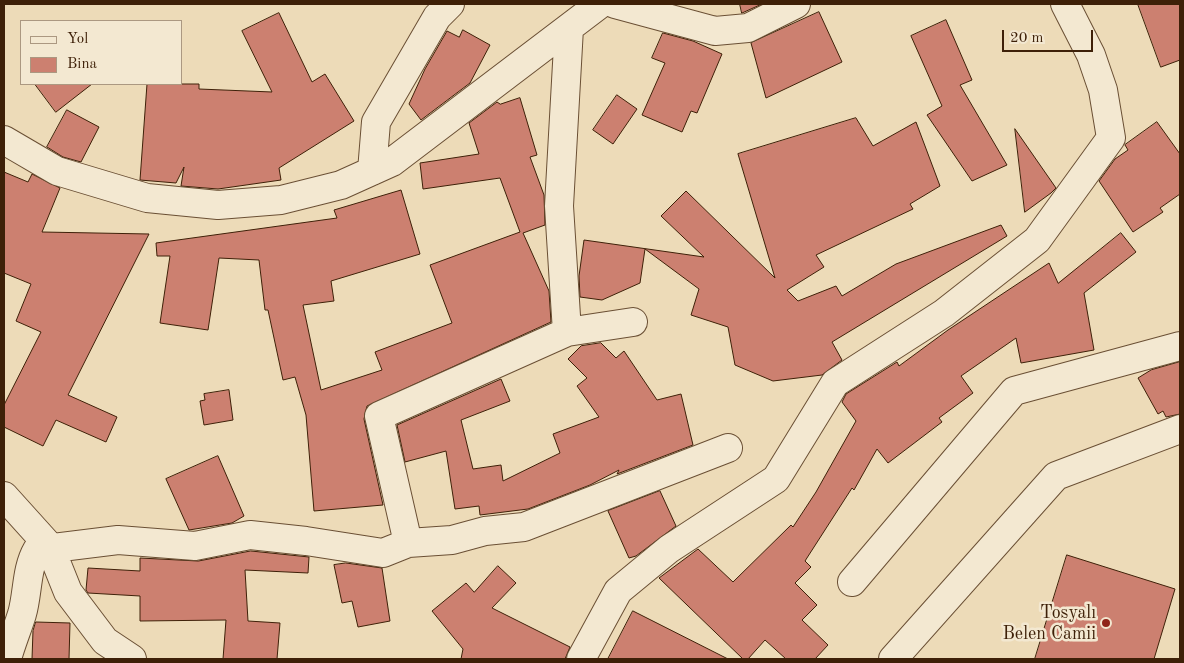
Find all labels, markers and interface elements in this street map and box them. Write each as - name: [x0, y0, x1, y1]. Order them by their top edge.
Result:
- legend: [20, 20, 182, 85]
- scale bar: [1004, 20, 1095, 52]
- text: 20 m: [1010, 31, 1044, 46]
- text: Yol: [67, 32, 88, 47]
- text: Bina: [67, 57, 97, 72]
- place label: Tosyalı Belen Camii: [1002, 602, 1096, 644]
- marker: Tosyalı Belen Camii: [1100, 617, 1112, 629]

